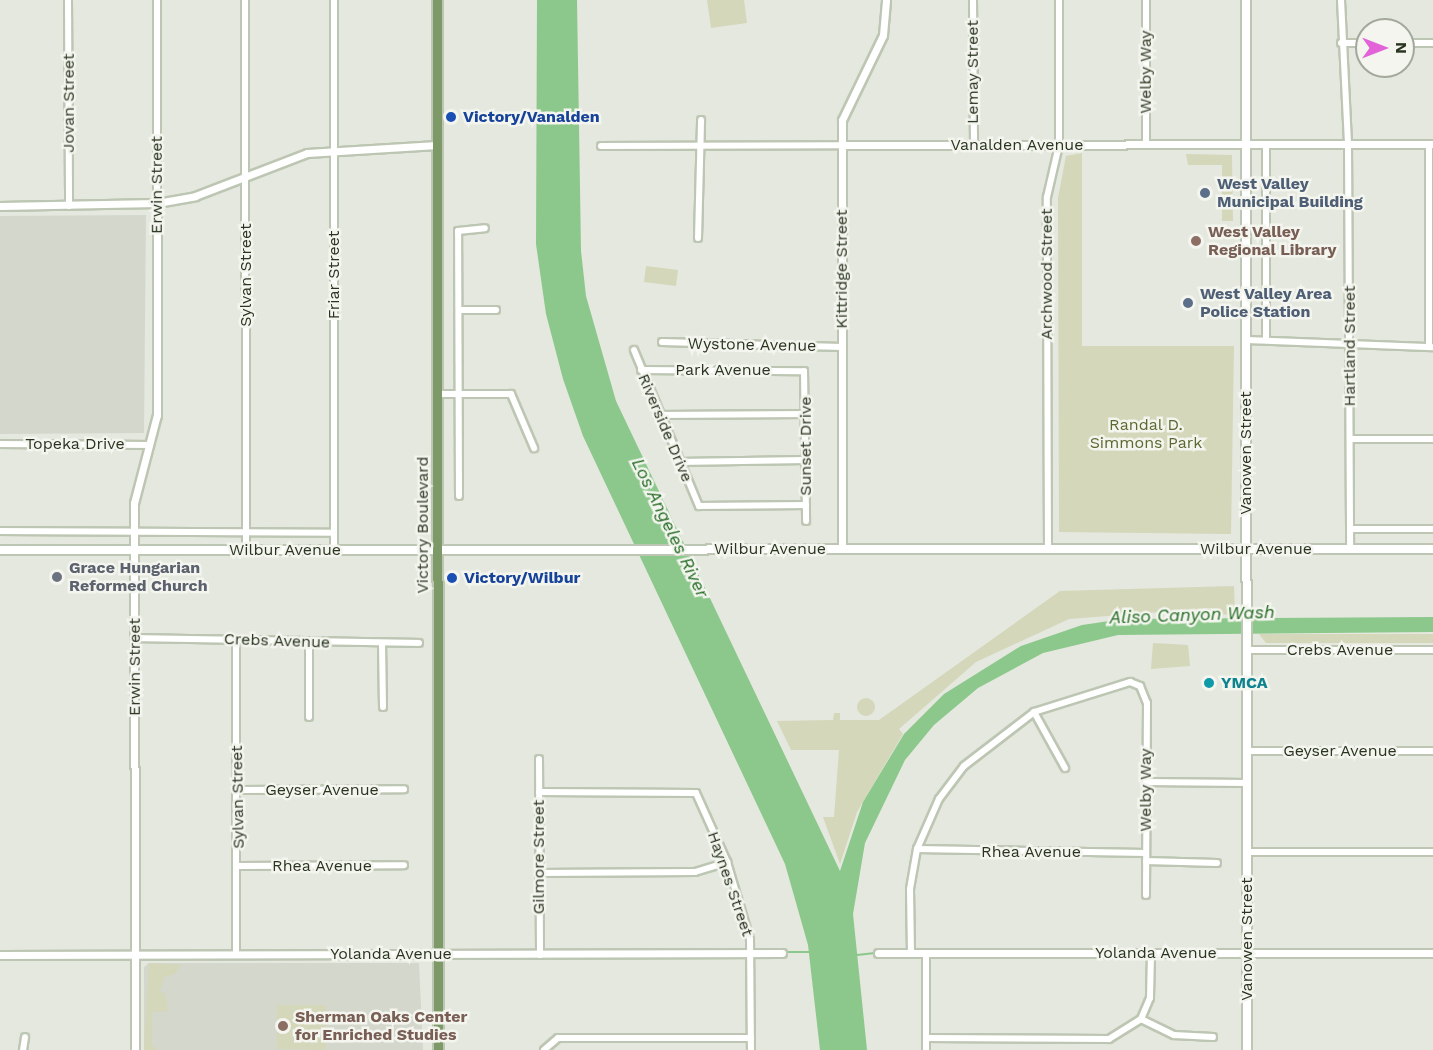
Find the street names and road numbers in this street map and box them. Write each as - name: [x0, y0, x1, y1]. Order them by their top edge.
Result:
- street label: Lemay Street: [963, 20, 983, 124]
- street label: Welby Way: [1136, 30, 1156, 114]
- street label: Jovan Street: [59, 53, 79, 153]
- street label: Vanalden Avenue: [950, 135, 1084, 155]
- street label: Erwin Street: [147, 136, 167, 234]
- street label: Archwood Street: [1037, 208, 1057, 340]
- street label: Kittridge Street: [832, 209, 852, 329]
- street label: Sylvan Street: [236, 223, 256, 327]
- street label: Friar Street: [324, 230, 344, 320]
- street label: Hartland Street: [1340, 286, 1360, 406]
- street label: Wystone Avenue: [687, 334, 817, 356]
- street label: Park Avenue: [675, 360, 771, 380]
- street label: Riverside Drive: [634, 371, 696, 485]
- street label: Vanowen Street: [1236, 391, 1256, 515]
- street label: Sunset Drive: [796, 396, 816, 496]
- street label: Topeka Drive: [25, 434, 125, 454]
- street label: Victory Boulevard: [413, 456, 433, 594]
- street label: Wilbur Avenue: [713, 539, 827, 559]
- street label: Wilbur Avenue: [1199, 539, 1313, 559]
- street label: Wilbur Avenue: [228, 540, 342, 560]
- street label: Erwin Street: [125, 618, 145, 716]
- street label: Crebs Avenue: [223, 630, 331, 652]
- street label: Crebs Avenue: [1287, 640, 1393, 660]
- street label: Geyser Avenue: [1283, 741, 1397, 761]
- street label: Sylvan Street: [227, 745, 249, 849]
- street label: Welby Way: [1136, 748, 1156, 832]
- street label: Geyser Avenue: [265, 780, 379, 800]
- street label: Gilmore Street: [529, 800, 549, 914]
- street label: Haynes Street: [703, 829, 757, 939]
- street label: Rhea Avenue: [981, 842, 1081, 862]
- street label: Rhea Avenue: [272, 856, 372, 876]
- street label: Vanowen Street: [1237, 877, 1257, 1001]
- street label: Yolanda Avenue: [1095, 943, 1217, 963]
- street label: Yolanda Avenue: [330, 944, 452, 964]

